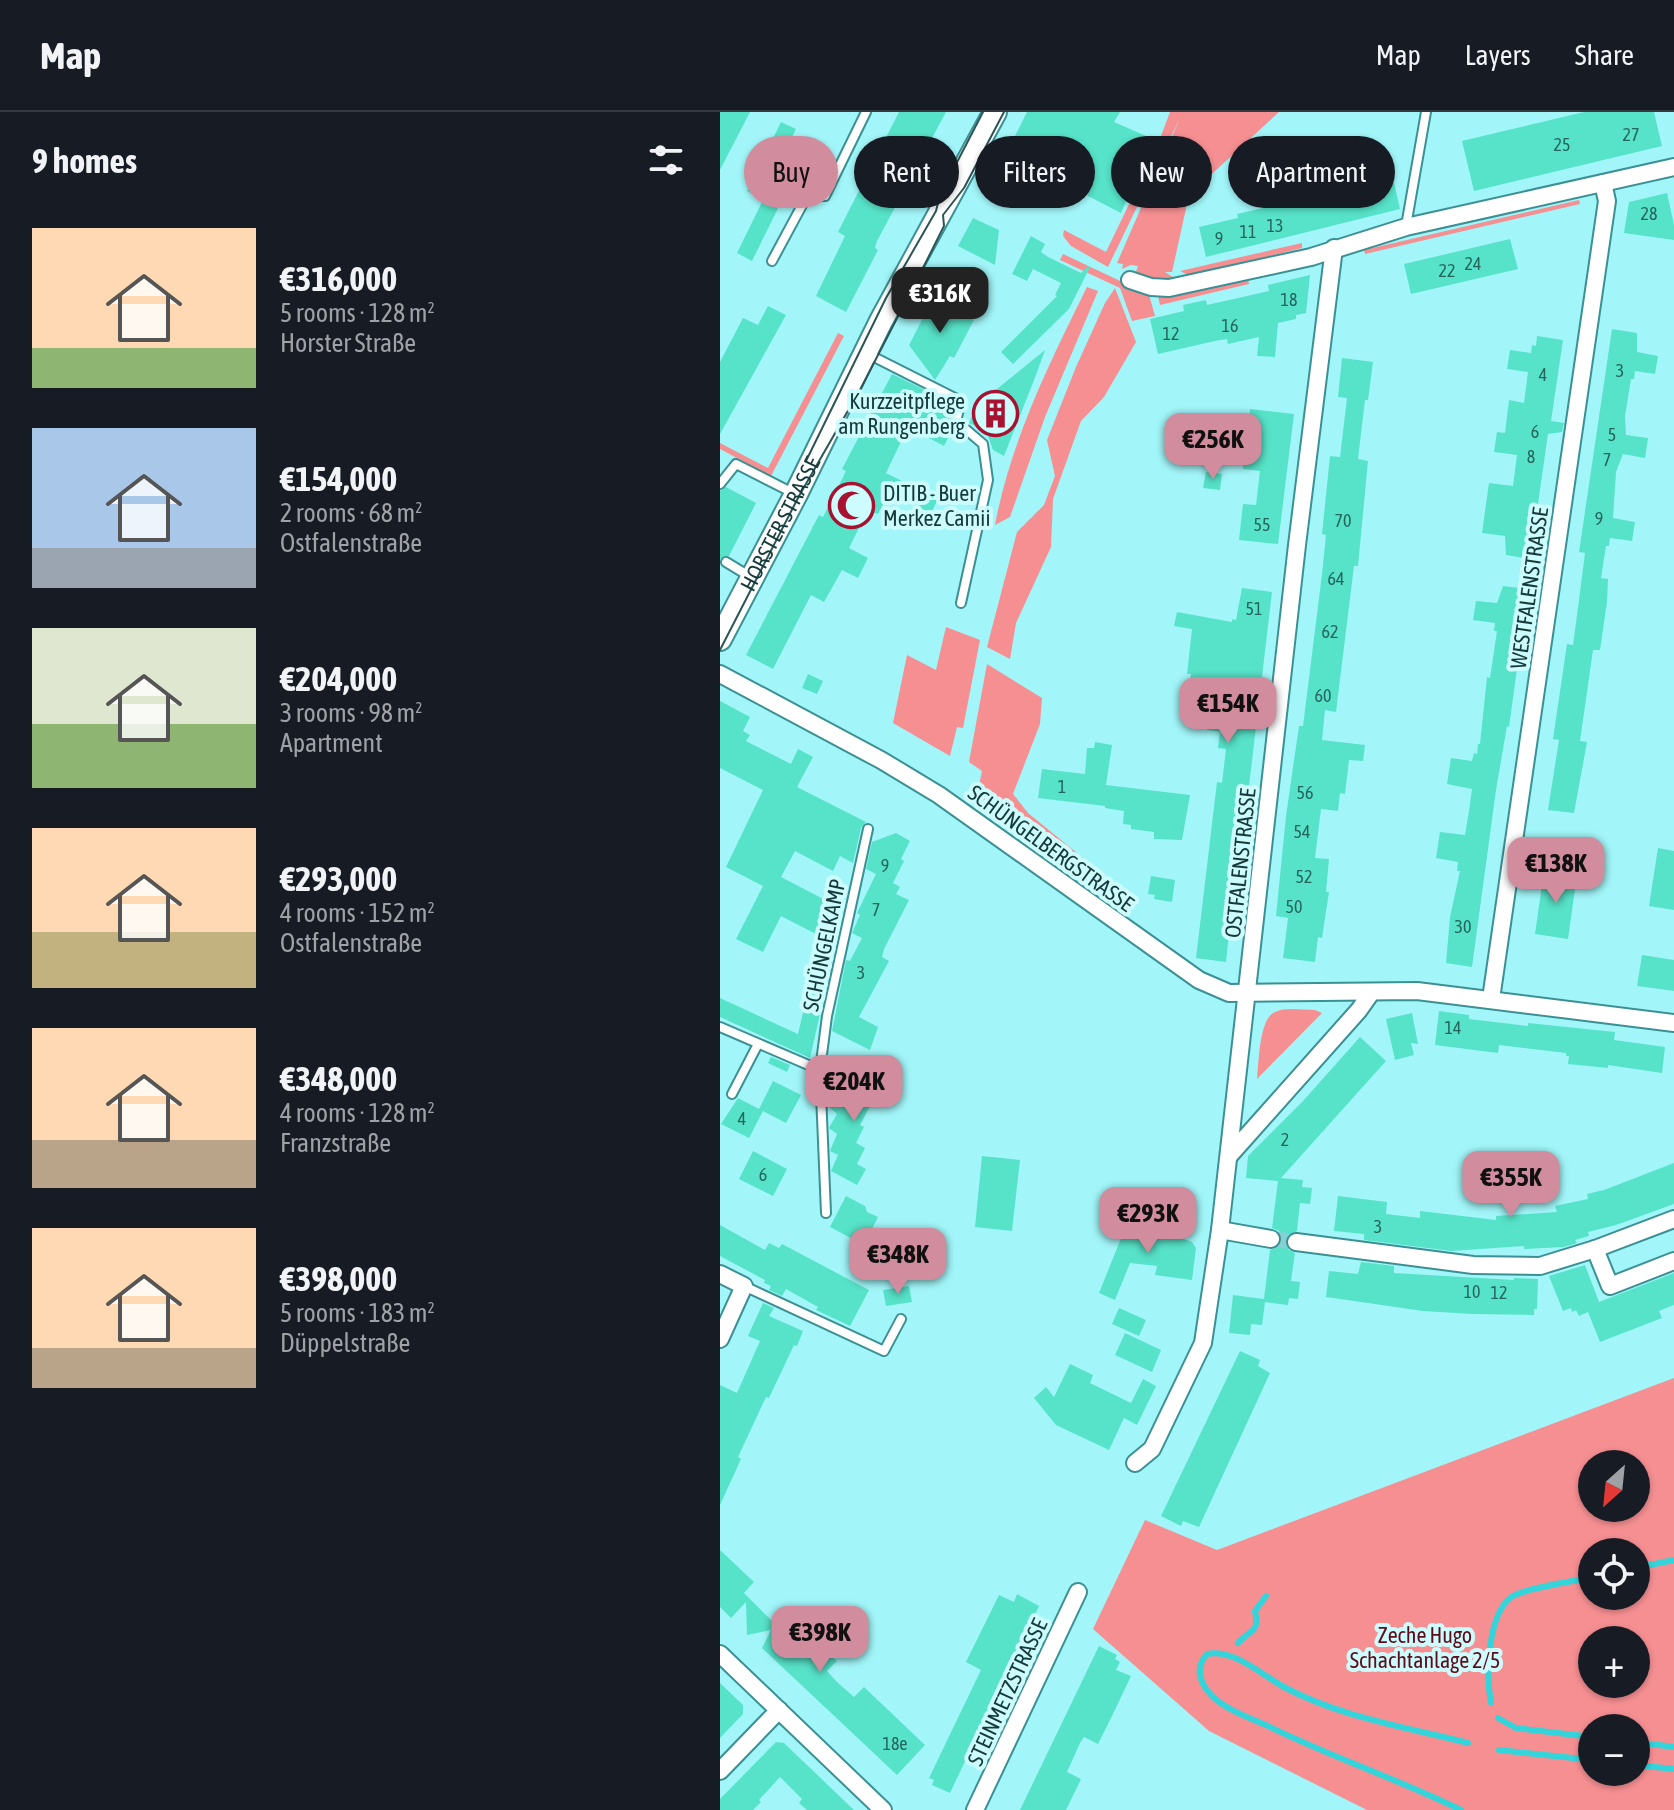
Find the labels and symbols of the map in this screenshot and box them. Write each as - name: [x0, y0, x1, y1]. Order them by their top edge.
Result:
- house number: 27: [1623, 124, 1639, 145]
- house number: 25: [1554, 134, 1570, 155]
- house number: 28: [1641, 203, 1657, 224]
- house number: 13: [1267, 215, 1283, 236]
- house number: 11: [1240, 221, 1256, 242]
- house number: 9: [1215, 228, 1223, 249]
- house number: 24: [1465, 253, 1481, 274]
- house number: 22: [1439, 260, 1455, 281]
- pin: €316K: [884, 267, 996, 335]
- house number: 18: [1281, 289, 1297, 310]
- house number: 16: [1222, 315, 1238, 336]
- house number: 12: [1163, 323, 1179, 344]
- house number: 3: [1616, 360, 1624, 381]
- house number: 4: [1539, 364, 1547, 385]
- place label: Kurzzeitpflege am Rungenberg: [838, 388, 966, 439]
- building icon: Kurzzeitpflege am Rungenberg: [972, 390, 1020, 438]
- pin: €256K: [1157, 413, 1269, 481]
- house number: 6: [1531, 421, 1539, 442]
- house number: 5: [1608, 424, 1616, 445]
- house number: 8: [1527, 446, 1535, 467]
- house number: 7: [1603, 449, 1611, 470]
- street label: HORSTER STRASSE: [735, 452, 826, 595]
- place label: DITIB - Buer Merkez Camii: [883, 480, 990, 531]
- mosque icon: DITIB - Buer Merkez Camii: [828, 482, 876, 530]
- street label: WESTFALENSTRASSE: [1505, 505, 1553, 670]
- house number: 9: [1595, 508, 1603, 529]
- house number: 70: [1335, 510, 1351, 531]
- house number: 55: [1254, 514, 1270, 535]
- house number: 64: [1328, 568, 1344, 589]
- house number: 51: [1246, 598, 1262, 619]
- house number: 62: [1322, 621, 1338, 642]
- pin: €154K: [1172, 677, 1284, 745]
- house number: 60: [1315, 685, 1331, 706]
- house number: 1: [1058, 776, 1066, 797]
- street label: SCHÜNGELBERGSTRASSE: [963, 779, 1139, 917]
- house number: 56: [1297, 782, 1313, 803]
- street label: OSTFALENSTRASSE: [1219, 786, 1261, 939]
- house number: 54: [1294, 821, 1310, 842]
- pin: €138K: [1500, 837, 1612, 905]
- house number: 9: [881, 855, 889, 876]
- house number: 52: [1296, 866, 1312, 887]
- street label: SCHÜNGELKAMP: [797, 877, 851, 1013]
- house number: 50: [1286, 896, 1302, 917]
- house number: 7: [872, 899, 880, 920]
- house number: 30: [1455, 916, 1471, 937]
- house number: 3: [857, 962, 865, 983]
- house number: 14: [1445, 1017, 1461, 1038]
- pin: €204K: [798, 1055, 910, 1123]
- house number: 4: [738, 1108, 746, 1129]
- house number: 2: [1281, 1129, 1289, 1150]
- pin: €355K: [1455, 1151, 1567, 1219]
- house number: 6: [759, 1164, 767, 1185]
- pin: €293K: [1092, 1187, 1204, 1255]
- house number: 3: [1374, 1216, 1382, 1237]
- pin: €348K: [842, 1228, 954, 1296]
- house number: 10: [1464, 1281, 1480, 1302]
- house number: 12: [1491, 1282, 1507, 1303]
- north arrow: [1578, 1450, 1650, 1522]
- pin: €398K: [764, 1606, 876, 1674]
- street label: STEINMETZSTRASSE: [962, 1614, 1053, 1770]
- park label: Zeche Hugo Schachtanlage 2/5: [1350, 1622, 1500, 1673]
- house number: 18e: [882, 1733, 908, 1754]

